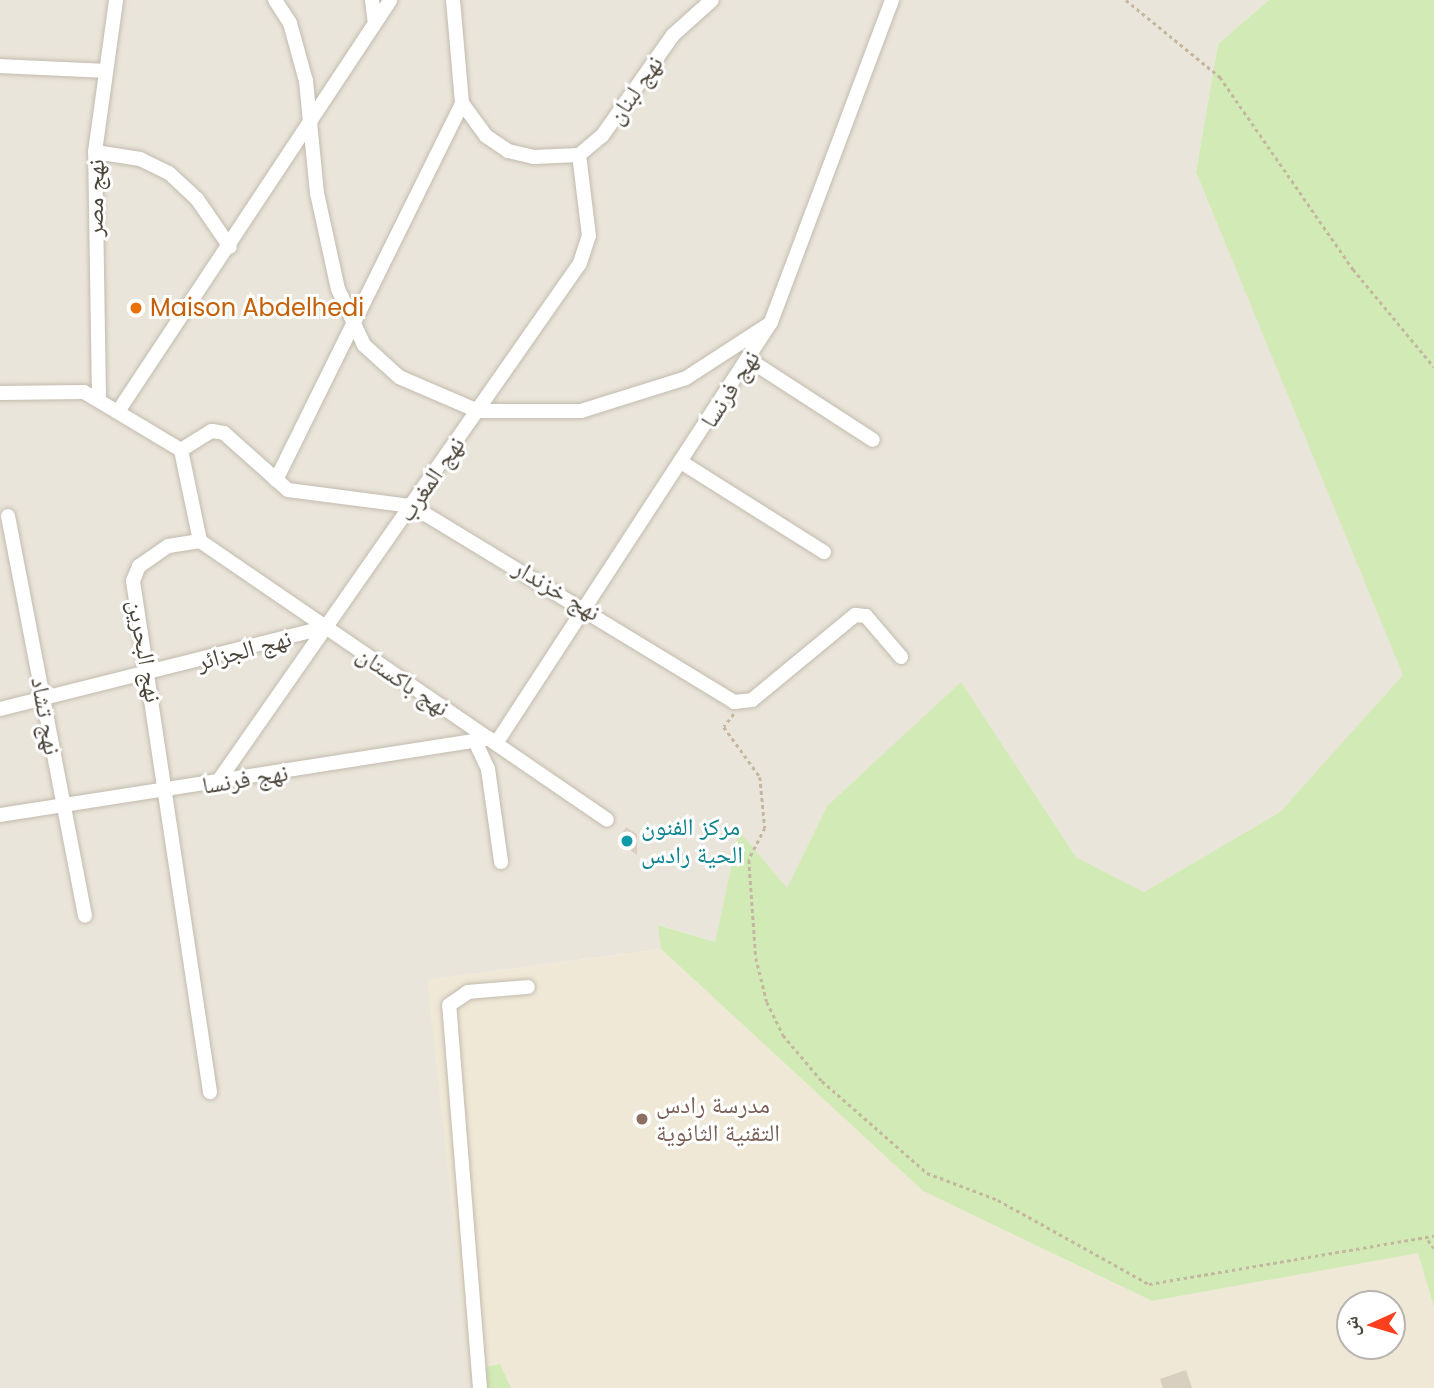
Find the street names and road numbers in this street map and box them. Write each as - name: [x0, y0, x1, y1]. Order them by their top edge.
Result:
- street label: نهج لبنان: [601, 50, 669, 130]
- street label: نهج مصر: [80, 159, 110, 237]
- street label: نهج فرنسا: [694, 345, 766, 433]
- street label: نهج المغرب: [391, 431, 471, 527]
- street label: نهج خزندار: [508, 553, 606, 627]
- street label: نهج البحرين: [122, 597, 168, 705]
- street label: نهج الجزائر: [194, 624, 294, 676]
- street label: نهج باكستان: [351, 640, 455, 722]
- street label: نهج تشاد: [25, 675, 67, 757]
- street label: نهج فرنسا: [200, 758, 290, 800]

